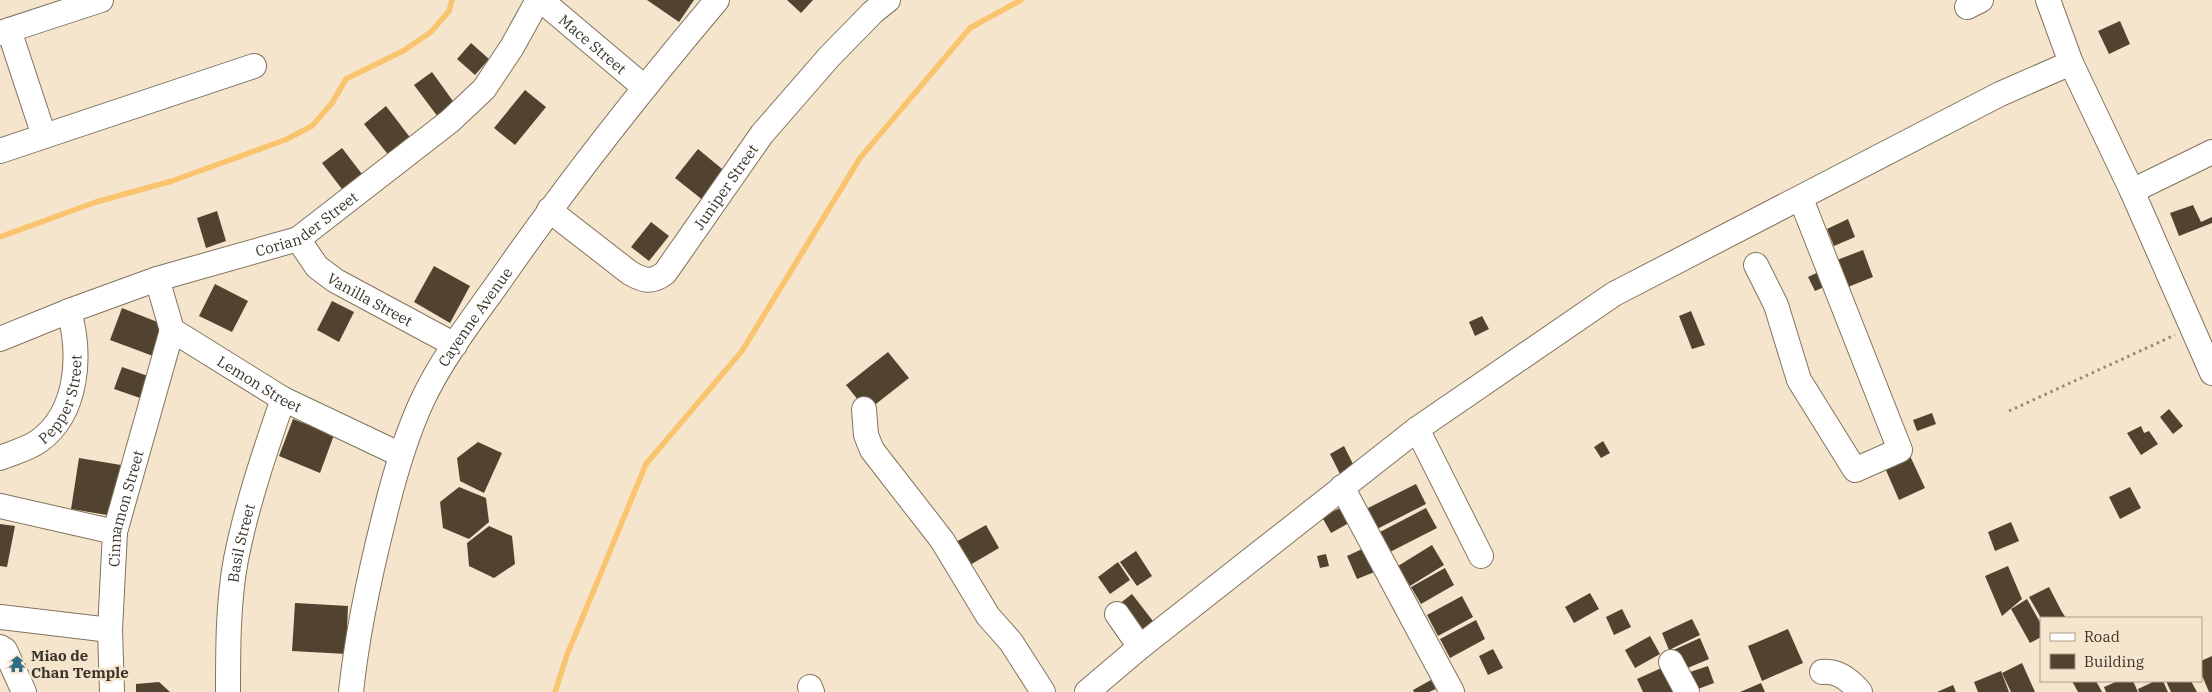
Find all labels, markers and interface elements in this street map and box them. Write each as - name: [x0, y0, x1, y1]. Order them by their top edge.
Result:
- street label: Mace Street: [555, 10, 631, 78]
- street label: Juniper Street: [689, 140, 762, 233]
- street label: Coriander Street: [253, 187, 361, 260]
- street label: Cayenne Avenue: [433, 263, 516, 370]
- street label: Vanilla Street: [323, 268, 416, 330]
- street label: Lemon Street: [214, 351, 305, 416]
- street label: Pepper Street: [34, 355, 85, 448]
- street label: Cinnamon Street: [104, 448, 147, 568]
- street label: Basil Street: [223, 501, 258, 584]
- legend: [2040, 617, 2202, 682]
- text: Road: [2084, 627, 2120, 646]
- place label: Miao de Chan Temple: [31, 646, 129, 682]
- text: Building: [2084, 652, 2144, 671]
- temple icon: Miao de Chan Temple: [7, 654, 27, 674]

